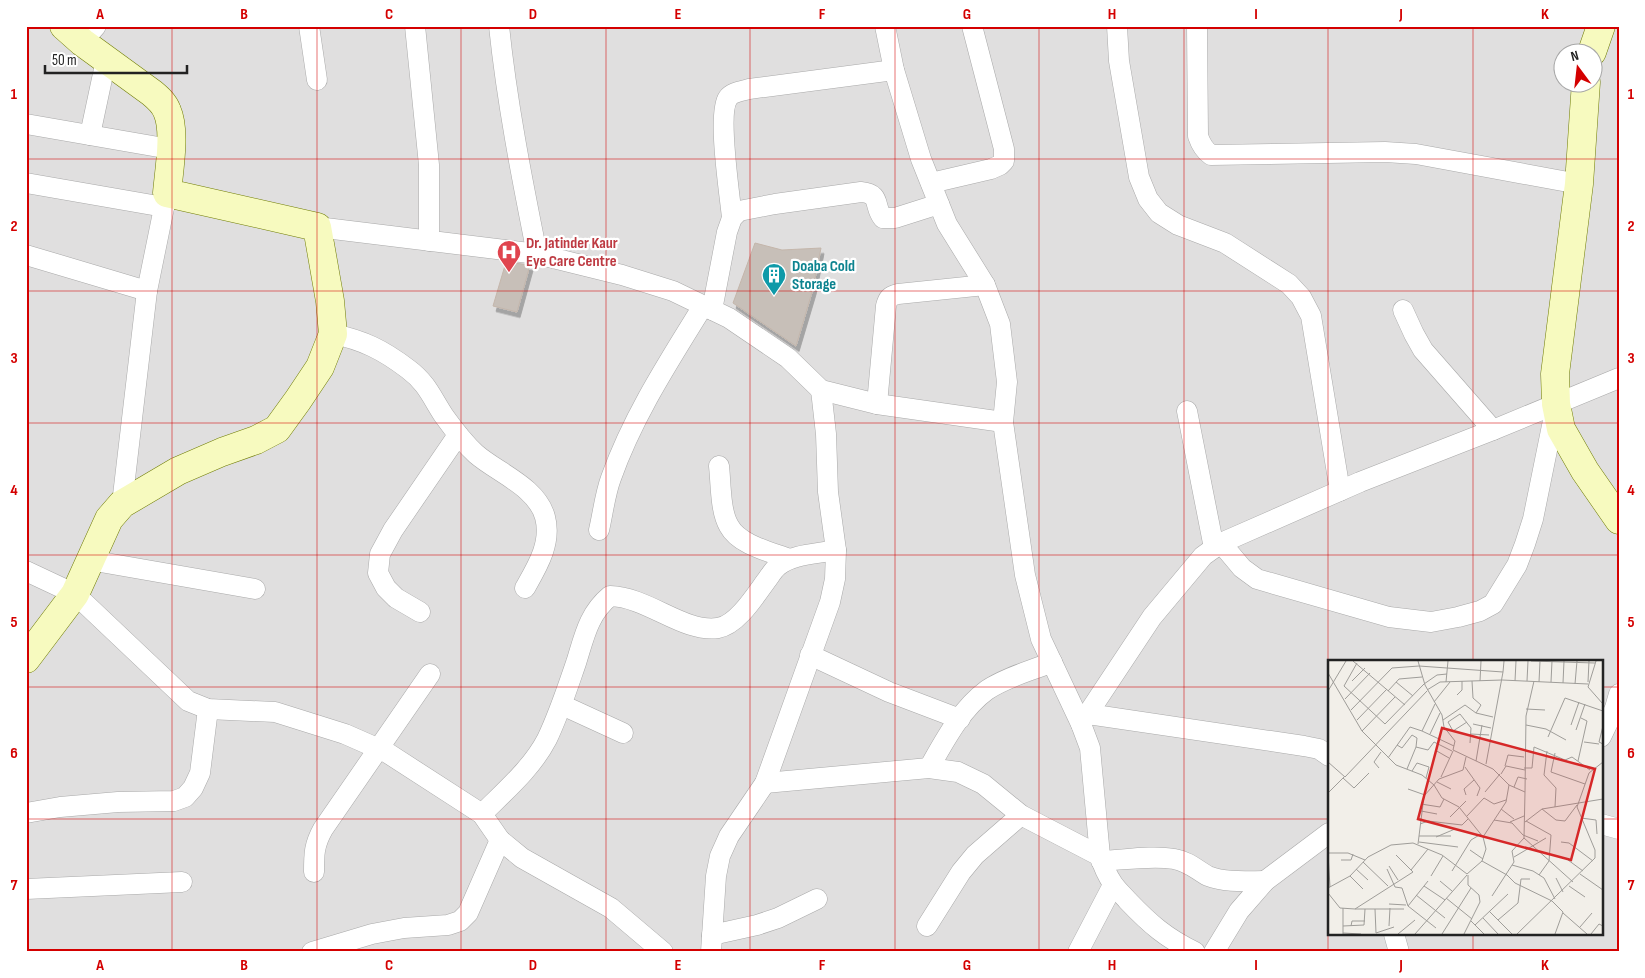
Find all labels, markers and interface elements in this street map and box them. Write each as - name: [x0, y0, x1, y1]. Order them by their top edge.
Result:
- text: A: [95, 5, 104, 24]
- text: B: [240, 5, 248, 24]
- text: C: [385, 5, 393, 24]
- text: D: [529, 5, 537, 24]
- text: E: [675, 5, 682, 24]
- text: F: [819, 5, 826, 24]
- text: G: [963, 5, 971, 24]
- text: H: [1108, 5, 1116, 24]
- text: I: [1254, 5, 1258, 24]
- text: J: [1398, 5, 1403, 24]
- text: K: [1541, 5, 1549, 24]
- scale bar: [45, 42, 188, 74]
- north arrow: [1552, 42, 1602, 92]
- text: N: [1569, 47, 1581, 65]
- text: 50 m: [52, 51, 77, 70]
- text: 1: [11, 85, 18, 104]
- text: 1: [1628, 85, 1635, 104]
- text: 2: [10, 217, 18, 236]
- text: 2: [1627, 217, 1635, 236]
- place label: Dr. Jatinder Kaur Eye Care Centre: [526, 234, 618, 271]
- hospital icon: Dr. Jatinder Kaur Eye Care Centre: [496, 239, 522, 273]
- place label: Doaba Cold Storage: [792, 257, 855, 294]
- building icon: Doaba Cold Storage: [761, 262, 787, 296]
- text: 3: [10, 349, 18, 368]
- text: 3: [1627, 349, 1635, 368]
- text: 4: [10, 481, 18, 500]
- text: 4: [1627, 481, 1635, 500]
- text: 5: [10, 613, 18, 632]
- text: 5: [1627, 613, 1635, 632]
- inset map: [1328, 660, 1602, 936]
- text: 6: [10, 744, 18, 763]
- text: 6: [1627, 744, 1635, 763]
- text: 7: [11, 876, 18, 895]
- text: 7: [1628, 876, 1635, 895]
- text: A: [95, 956, 104, 975]
- text: B: [240, 956, 248, 975]
- text: C: [385, 956, 393, 975]
- text: D: [529, 956, 537, 975]
- text: E: [675, 956, 682, 975]
- text: F: [819, 956, 826, 975]
- text: G: [963, 956, 971, 975]
- text: H: [1108, 956, 1116, 975]
- text: I: [1254, 956, 1258, 975]
- text: J: [1398, 956, 1403, 975]
- text: K: [1541, 956, 1549, 975]

